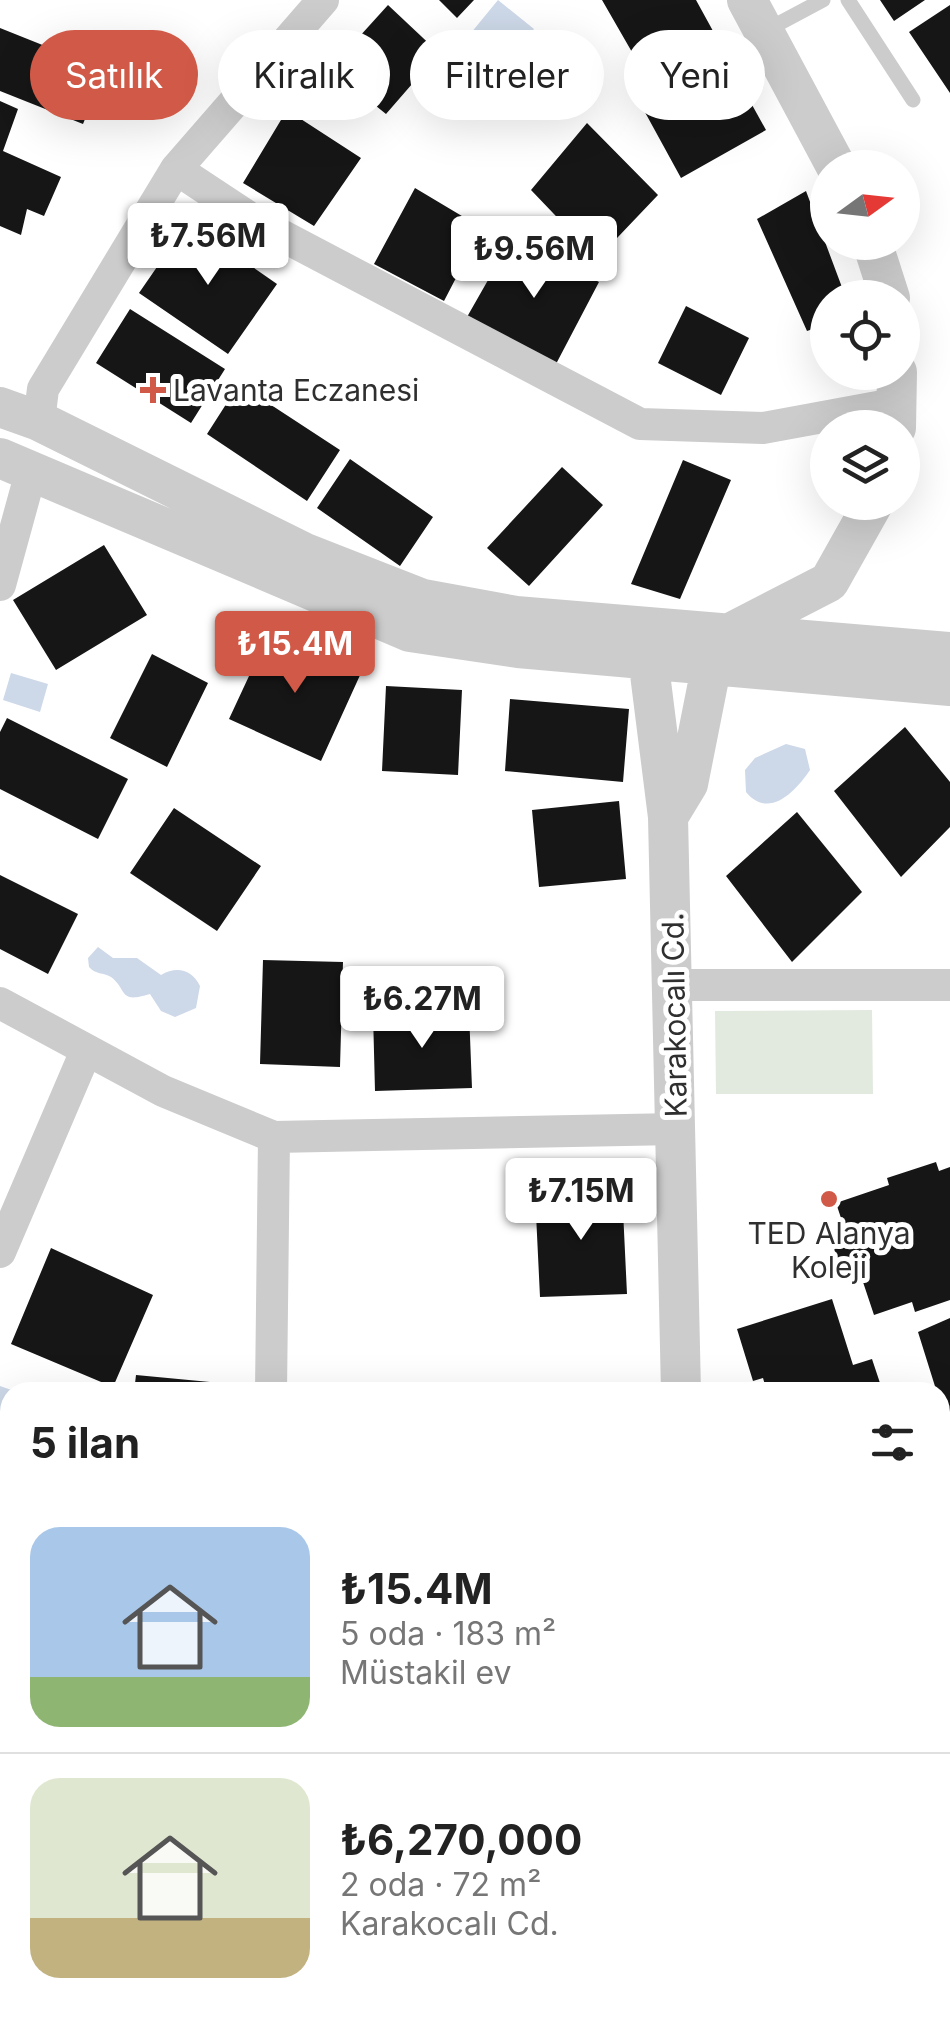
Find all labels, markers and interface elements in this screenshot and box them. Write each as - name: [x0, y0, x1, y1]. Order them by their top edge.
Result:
- chip: Satılık: [30, 30, 198, 120]
- chip: Kiralık: [218, 30, 390, 120]
- chip: Filtreler: [410, 30, 604, 120]
- chip: Yeni: [624, 30, 765, 120]
- north arrow: [810, 150, 920, 260]
- map controls: [810, 150, 920, 520]
- pin: ₺7.56M: [127, 203, 289, 288]
- text: ₺7.56M: [150, 216, 266, 255]
- pin: ₺9.56M: [453, 216, 615, 301]
- text: ₺9.56M: [473, 229, 595, 268]
- button: locate: [810, 280, 920, 390]
- place label: Lavanta Eczanesi: [173, 372, 419, 408]
- marker: Lavanta Eczanesi: [142, 379, 164, 401]
- button: layers: [810, 410, 920, 520]
- pin: ₺15.4M: [214, 611, 376, 696]
- text: ₺15.4M: [237, 624, 353, 663]
- street label: Karakocalı Cd.: [654, 912, 694, 1118]
- pin: ₺6.27M: [341, 966, 503, 1051]
- text: ₺6.27M: [362, 979, 482, 1018]
- pin: ₺7.15M: [500, 1158, 662, 1243]
- text: ₺7.15M: [527, 1171, 635, 1210]
- marker: TED Alanya Koleji: [818, 1188, 840, 1210]
- place label: TED Alanya Koleji: [747, 1215, 911, 1285]
- icon: filters: [865, 1415, 920, 1470]
- text: 5 ilan: [30, 1417, 140, 1468]
- text: ₺15.4M: [340, 1563, 493, 1614]
- icon: home: [110, 1567, 230, 1687]
- text: 5 oda · 183 m²: [340, 1614, 556, 1653]
- text: Müstakil ev: [340, 1653, 511, 1692]
- text: ₺6,270,000: [340, 1814, 582, 1865]
- icon: home: [110, 1818, 230, 1938]
- text: 2 oda · 72 m²: [340, 1865, 541, 1904]
- text: Karakocalı Cd.: [340, 1904, 559, 1943]

